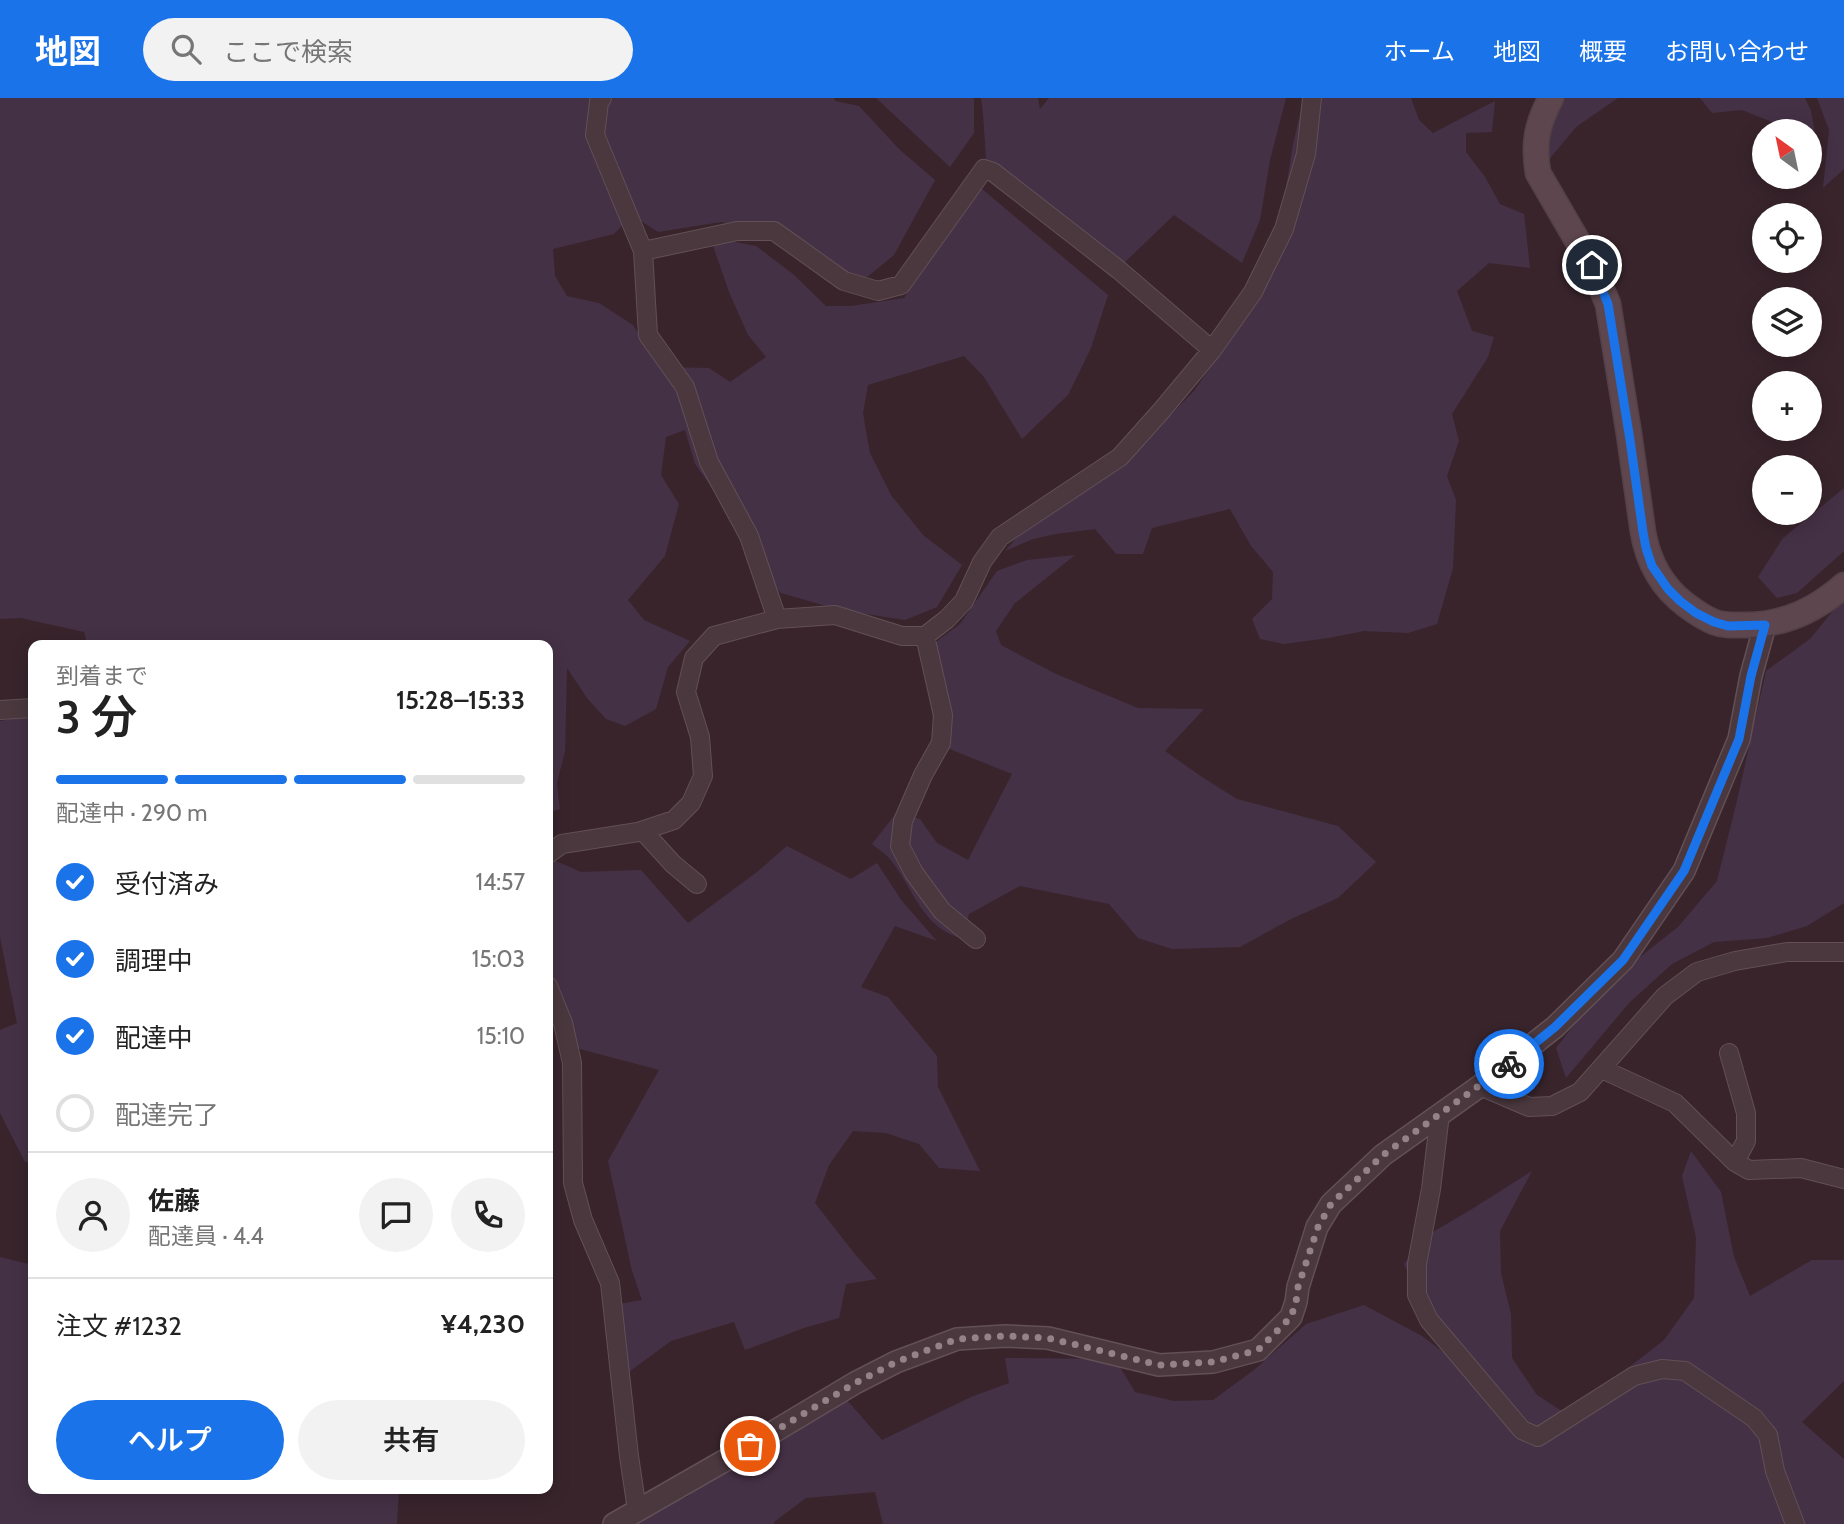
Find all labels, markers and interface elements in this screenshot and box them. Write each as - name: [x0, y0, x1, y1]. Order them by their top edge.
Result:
- search box: [143, 18, 633, 81]
- icon: search: [167, 30, 205, 68]
- text: 地図: [35, 31, 101, 71]
- text: ここで検索: [223, 36, 353, 68]
- text: ホーム: [1384, 37, 1455, 66]
- text: 地図: [1493, 37, 1541, 66]
- text: 概要: [1579, 37, 1627, 66]
- text: お問い合わせ: [1665, 37, 1809, 66]
- north arrow: [1752, 119, 1822, 189]
- map controls: [1752, 119, 1822, 525]
- button: locate: [1752, 203, 1822, 273]
- pin: [1562, 235, 1622, 295]
- icon: home: [1573, 246, 1611, 284]
- button: layers: [1752, 287, 1822, 357]
- button: +: [1752, 371, 1822, 441]
- button: −: [1752, 455, 1822, 525]
- text: 到着まで: [56, 662, 148, 690]
- text: 15:28–15:33: [396, 684, 525, 716]
- text: 3 分: [56, 689, 137, 745]
- text: 配達中 · 290 m: [56, 799, 207, 827]
- icon: check: [56, 863, 94, 901]
- text: 受付済み: [115, 868, 219, 900]
- text: 14:57: [475, 868, 525, 896]
- icon: check: [56, 940, 94, 978]
- text: 調理中: [115, 945, 193, 977]
- text: 15:03: [472, 945, 525, 973]
- icon: check: [56, 1017, 94, 1055]
- text: 配達中: [115, 1022, 193, 1054]
- text: 15:10: [477, 1022, 525, 1050]
- courier: [1474, 1029, 1544, 1099]
- icon: bike: [1490, 1045, 1528, 1083]
- text: 配達完了: [115, 1099, 219, 1131]
- button: person: [56, 1178, 130, 1252]
- button: chat: [359, 1178, 433, 1252]
- button: phone: [451, 1178, 525, 1252]
- text: 佐藤: [148, 1185, 200, 1217]
- text: 配達員 · 4.4: [148, 1222, 264, 1250]
- text: ¥4,230: [441, 1308, 525, 1340]
- text: 注文 #1232: [56, 1310, 182, 1342]
- button: ヘルプ: [56, 1400, 284, 1480]
- button: 共有: [298, 1400, 525, 1480]
- pin: [720, 1416, 780, 1476]
- icon: bag: [731, 1427, 769, 1465]

